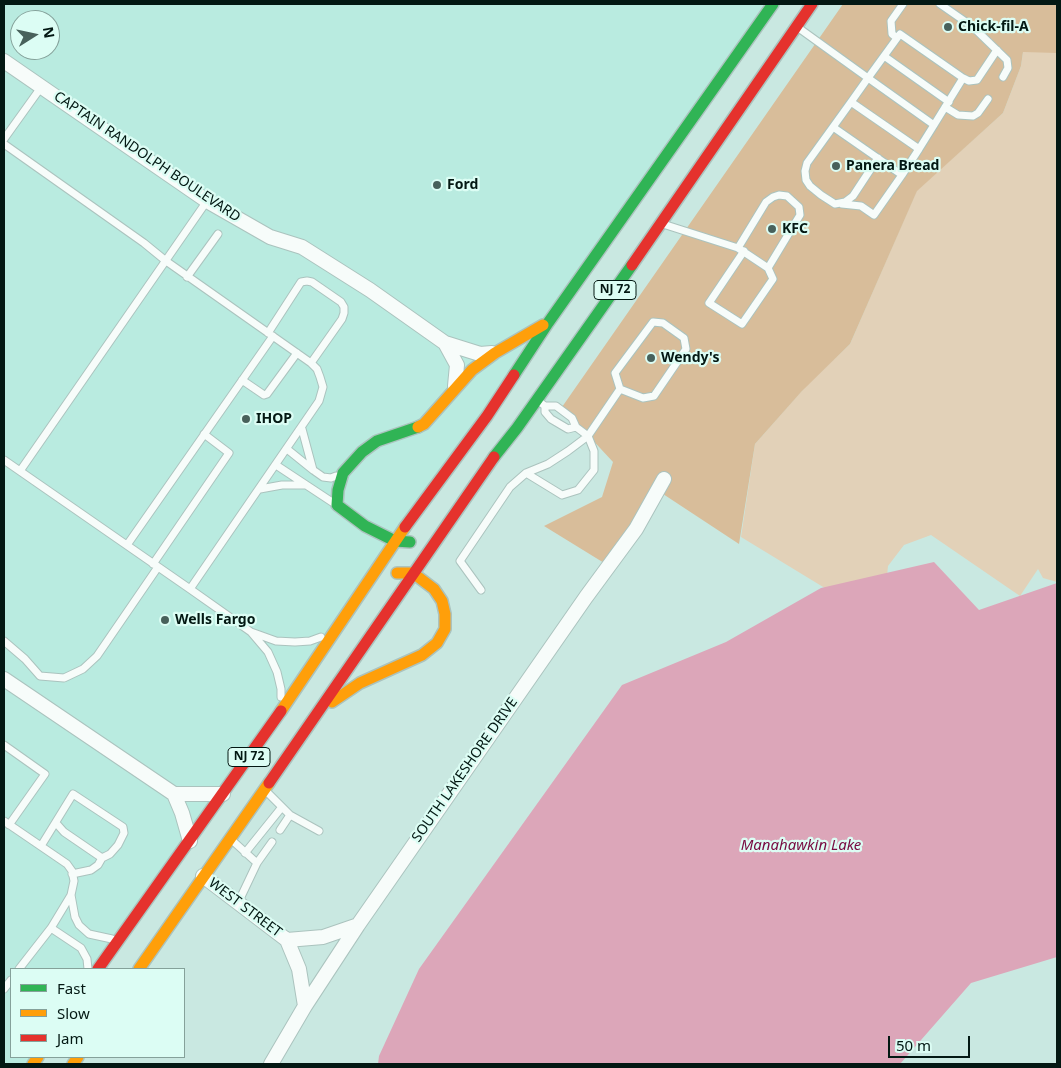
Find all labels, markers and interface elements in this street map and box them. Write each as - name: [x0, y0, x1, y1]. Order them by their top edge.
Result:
- north arrow: [10, 10, 60, 60]
- place label: Chick-fil-A: [958, 19, 1029, 35]
- marker: Chick-fil-A: [942, 21, 954, 33]
- text: N: [39, 25, 60, 40]
- street label: CAPTAIN RANDOLPH BOULEVARD: [51, 88, 243, 226]
- place label: Panera Bread: [846, 158, 939, 174]
- marker: Panera Bread: [830, 160, 842, 172]
- place label: Ford: [447, 177, 478, 193]
- marker: Ford: [431, 179, 443, 191]
- place label: KFC: [782, 221, 808, 237]
- marker: KFC: [766, 223, 778, 235]
- road number: NJ 72: [594, 280, 636, 300]
- place label: Wendy's: [661, 350, 719, 366]
- marker: Wendy's: [645, 352, 657, 364]
- place label: IHOP: [256, 411, 292, 427]
- marker: IHOP: [240, 413, 252, 425]
- place label: Wells Fargo: [175, 612, 255, 628]
- marker: Wells Fargo: [159, 614, 171, 626]
- street label: SOUTH LAKESHORE DRIVE: [409, 695, 521, 845]
- road number: NJ 72: [228, 748, 270, 766]
- water label: Manahawkin Lake: [741, 837, 861, 855]
- street label: WEST STREET: [205, 875, 285, 941]
- legend: [10, 968, 185, 1058]
- text: Fast: [57, 978, 86, 998]
- text: Slow: [57, 1003, 90, 1023]
- scale bar: [891, 1026, 974, 1058]
- text: Jam: [57, 1028, 84, 1048]
- text: 50 m: [896, 1035, 931, 1055]

